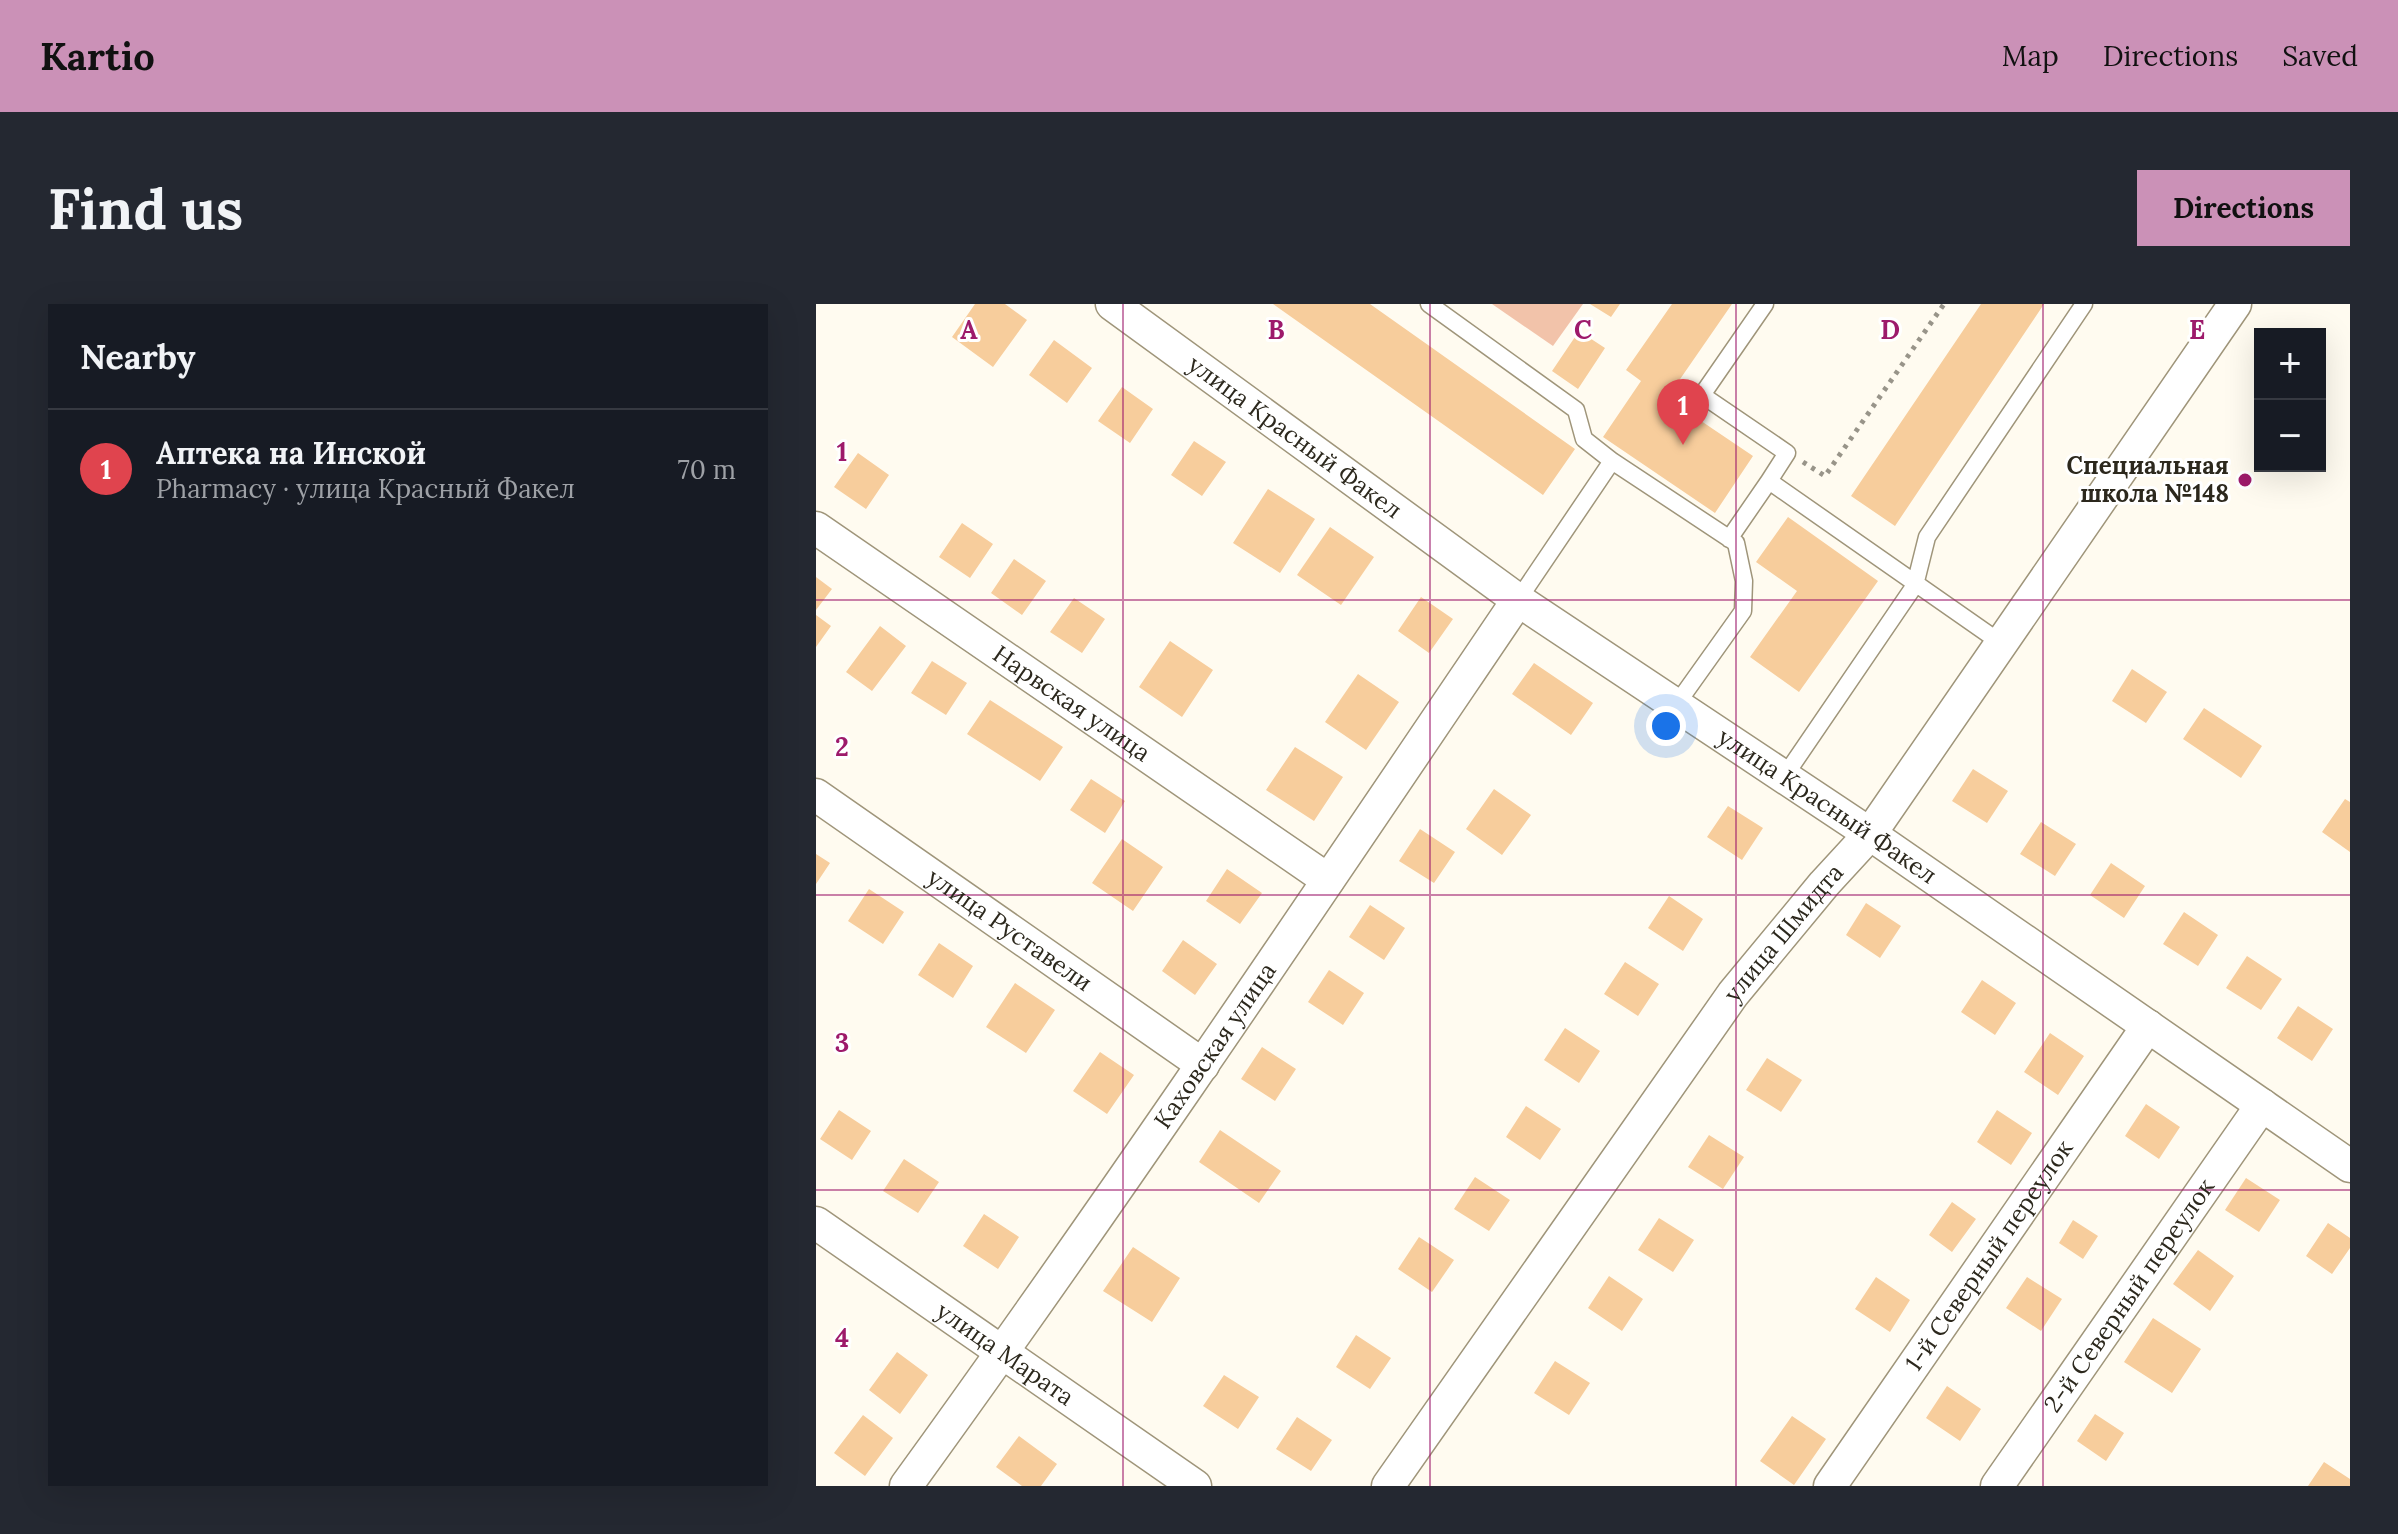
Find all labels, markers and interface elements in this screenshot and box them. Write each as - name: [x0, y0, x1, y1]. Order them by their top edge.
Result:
- text: Kartio: [40, 32, 155, 80]
- text: Map: [2002, 38, 2059, 74]
- text: Directions: [2103, 38, 2238, 74]
- text: Saved: [2282, 38, 2358, 74]
- button: Directions: [2137, 170, 2350, 246]
- text: Find us: [48, 173, 243, 244]
- text: A: [960, 313, 978, 346]
- text: B: [1267, 313, 1285, 346]
- text: C: [1574, 313, 1592, 346]
- text: D: [1880, 313, 1900, 346]
- text: E: [2189, 313, 2205, 346]
- map controls: [2254, 328, 2326, 472]
- button: +: [2254, 328, 2326, 400]
- text: Nearby: [80, 335, 196, 378]
- street label: улица Красный Факел: [1182, 348, 1408, 525]
- pin: 1: [1657, 379, 1709, 445]
- button: −: [2254, 400, 2326, 472]
- text: Аптека на Инской: [156, 434, 426, 472]
- text: 1: [837, 435, 847, 468]
- place label: Специальная школа №148: [2066, 450, 2229, 509]
- text: 1: [101, 453, 111, 486]
- text: 70 m: [678, 453, 736, 486]
- marker: Специальная школа №148: [2236, 471, 2254, 489]
- text: Pharmacy · улица Красный Факел: [156, 472, 575, 505]
- street label: Нарвская улица: [987, 638, 1156, 768]
- your location: [1646, 706, 1686, 746]
- street label: улица Красный Факел: [1712, 721, 1943, 890]
- text: 2: [835, 730, 849, 763]
- street label: улица Шмидта: [1717, 857, 1850, 1008]
- street label: улица Руставели: [921, 861, 1098, 998]
- street label: Каховская улица: [1147, 956, 1283, 1135]
- text: 3: [835, 1026, 849, 1059]
- street label: 1-й Северный переулок: [1898, 1134, 2080, 1377]
- street label: 2-й Северный переулок: [2037, 1172, 2221, 1418]
- street label: улица Марата: [930, 1295, 1080, 1412]
- text: 4: [835, 1321, 849, 1354]

